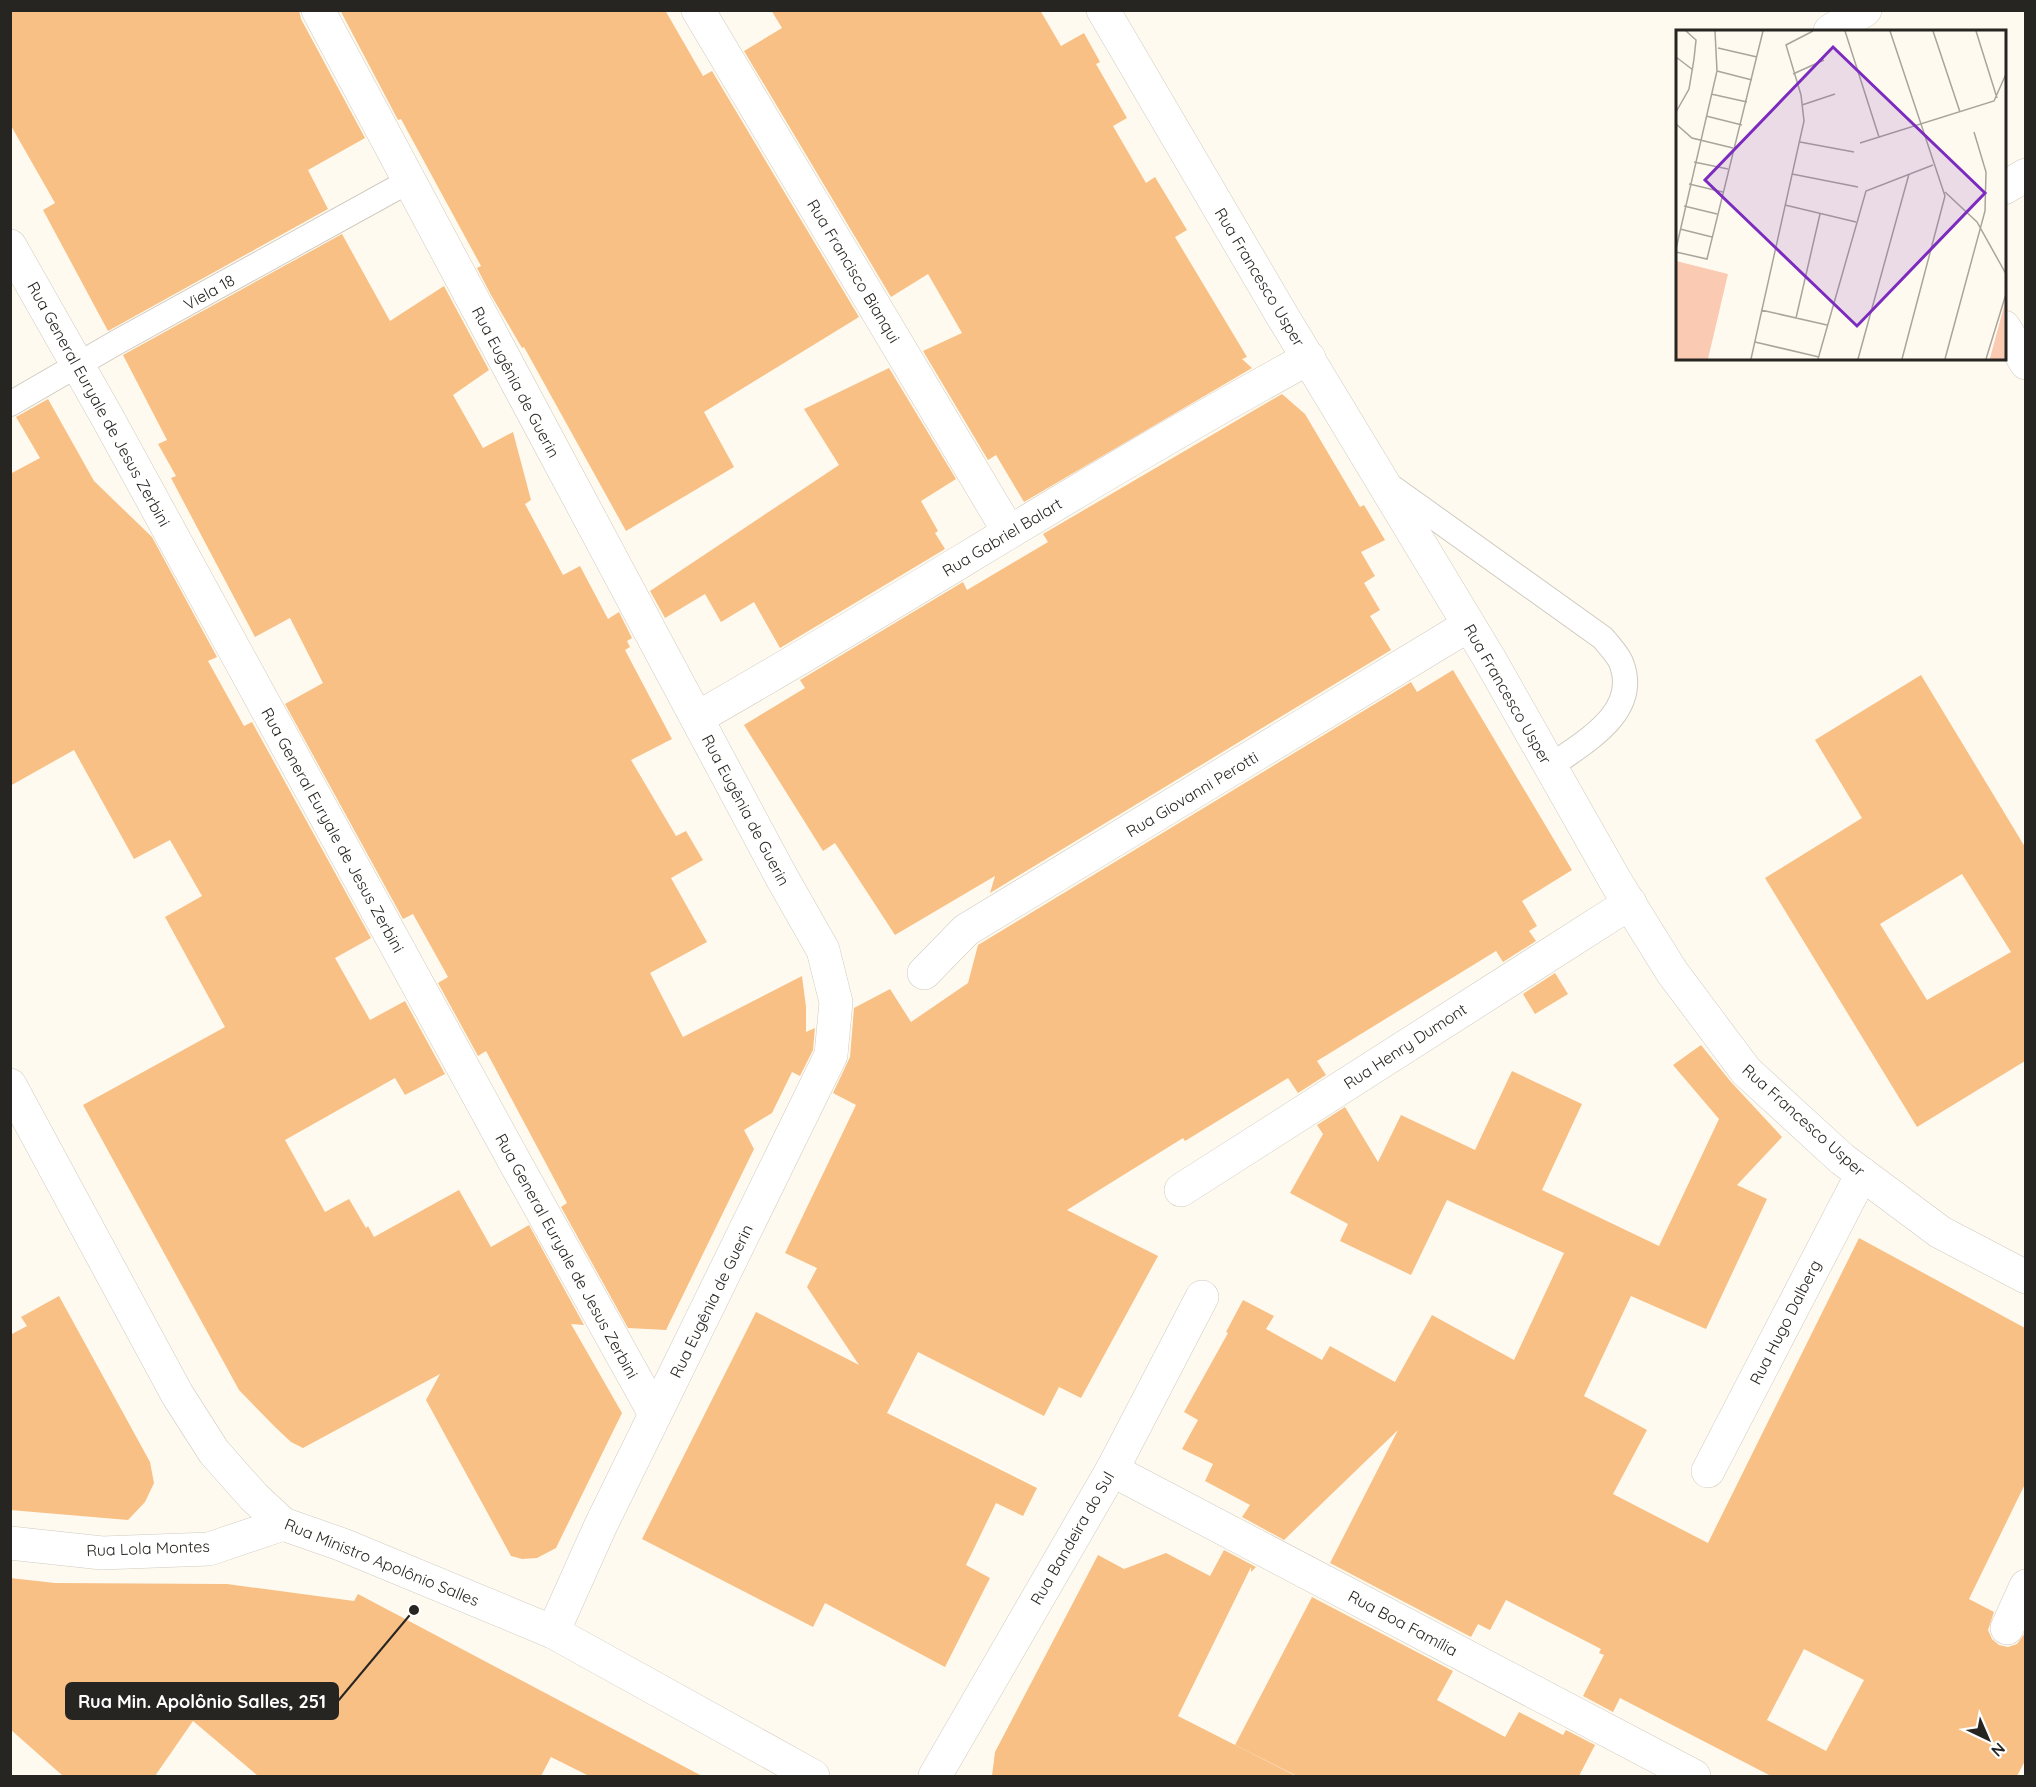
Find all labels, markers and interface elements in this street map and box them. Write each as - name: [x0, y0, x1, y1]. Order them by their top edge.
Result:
- inset map: [1676, 30, 2006, 360]
- street label: Rua Francisco Bianqui: [803, 196, 905, 346]
- street label: Rua Francesco Usper: [1211, 204, 1309, 350]
- street label: Viela 18: [180, 270, 238, 314]
- street label: Rua General Euryale de Jesus Zerbini: [23, 278, 175, 530]
- street label: Rua Eugênia de Guerin: [468, 303, 564, 461]
- street label: Rua Gabriel Balart: [938, 493, 1066, 581]
- street label: Rua Francesco Usper: [1460, 620, 1556, 768]
- street label: Rua General Euryale de Jesus Zerbini: [257, 704, 409, 956]
- street label: Rua Eugênia de Guerin: [698, 731, 794, 889]
- street label: Rua Giovanni Perotti: [1122, 747, 1262, 841]
- street label: Rua Henry Dumont: [1340, 999, 1470, 1093]
- street label: Rua Francesco Usper: [1738, 1060, 1870, 1180]
- street label: Rua General Euryale de Jesus Zerbini: [491, 1130, 643, 1382]
- street label: Rua Eugênia de Guerin: [665, 1221, 757, 1381]
- street label: Rua Hugo Dalberg: [1745, 1256, 1825, 1388]
- street label: Rua Bandeira do Sul: [1026, 1468, 1118, 1608]
- street label: Rua Ministro Apolônio Salles: [282, 1514, 482, 1610]
- street label: Rua Lola Montes: [86, 1536, 210, 1560]
- street label: Rua Boa Família: [1345, 1586, 1461, 1660]
- callout: Rua Min. Apolônio Salles, 251: [66, 1683, 338, 1719]
- text: Rua Min. Apolônio Salles, 251: [78, 1690, 326, 1713]
- north arrow: [1958, 1709, 2018, 1769]
- text: N: [1987, 1739, 2010, 1761]

